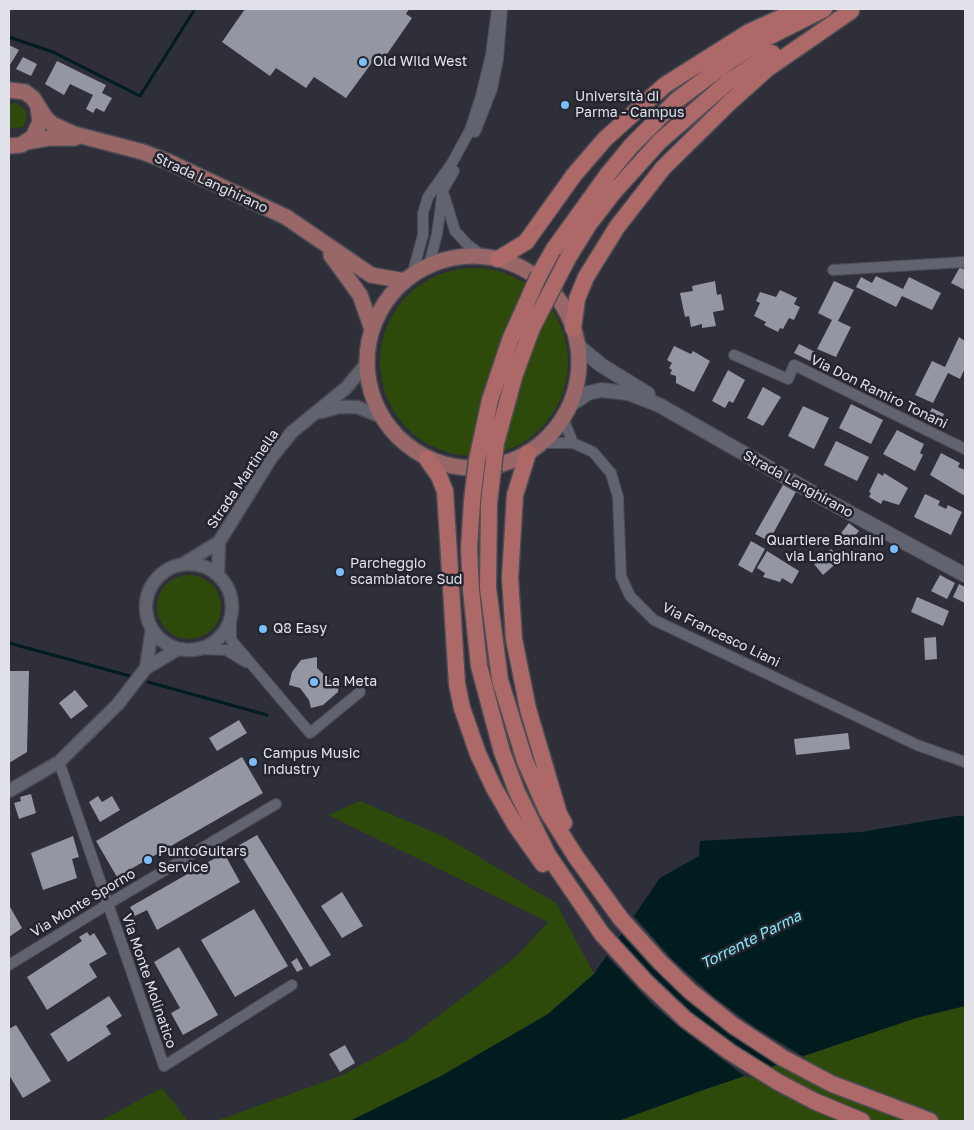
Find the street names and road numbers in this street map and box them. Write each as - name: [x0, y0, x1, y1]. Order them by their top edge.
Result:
- street label: Strada Langhirano: [152, 149, 270, 217]
- street label: Via Don Ramiro Tonani: [808, 352, 950, 432]
- street label: Strada Martinella: [204, 426, 282, 532]
- street label: Strada Langhirano: [740, 447, 856, 521]
- street label: Via Francesco Liani: [659, 599, 783, 671]
- street label: Via Monte Sporno: [28, 865, 138, 941]
- street label: Via Monte Molinatico: [118, 912, 180, 1050]

